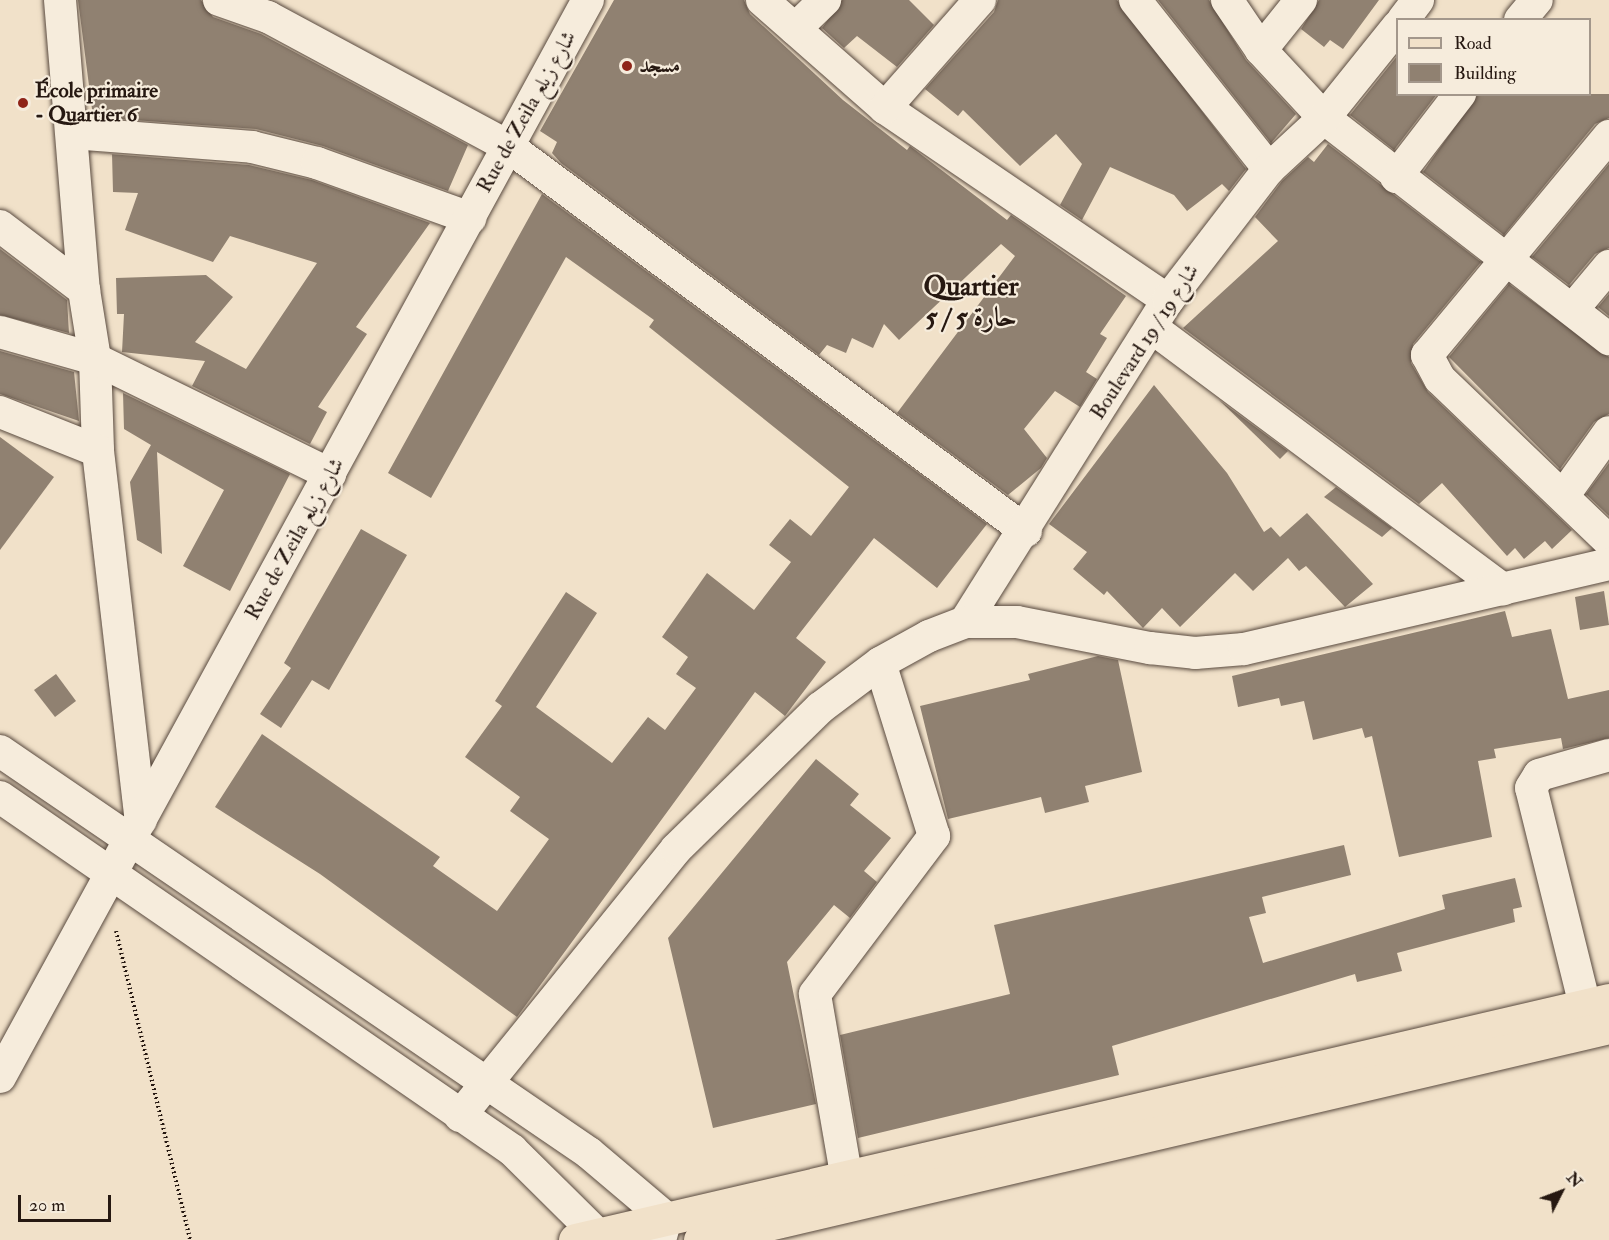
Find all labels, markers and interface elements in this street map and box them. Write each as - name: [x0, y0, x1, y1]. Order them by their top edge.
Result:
- legend: [1396, 18, 1591, 96]
- street label: Rue de Zeila شارع زيلع: [472, 27, 582, 197]
- text: Road: [1454, 32, 1492, 55]
- place label: مسجد: [639, 53, 680, 79]
- marker: مسجد: [620, 59, 634, 73]
- text: Building: [1454, 62, 1516, 85]
- place label: École primaire - Quartier 6: [35, 78, 158, 128]
- marker: École primaire - Quartier 6: [16, 96, 30, 110]
- street label: Boulevard 19 / شارع 19: [1085, 260, 1205, 424]
- district label: Quartier 5 / حارة 5: [923, 270, 1019, 333]
- street label: Rue de Zeila شارع زيلع: [240, 454, 350, 624]
- north arrow: [1531, 1162, 1591, 1222]
- text: N: [1562, 1168, 1587, 1192]
- scale bar: [21, 1183, 114, 1221]
- text: 20 m: [29, 1194, 65, 1217]

